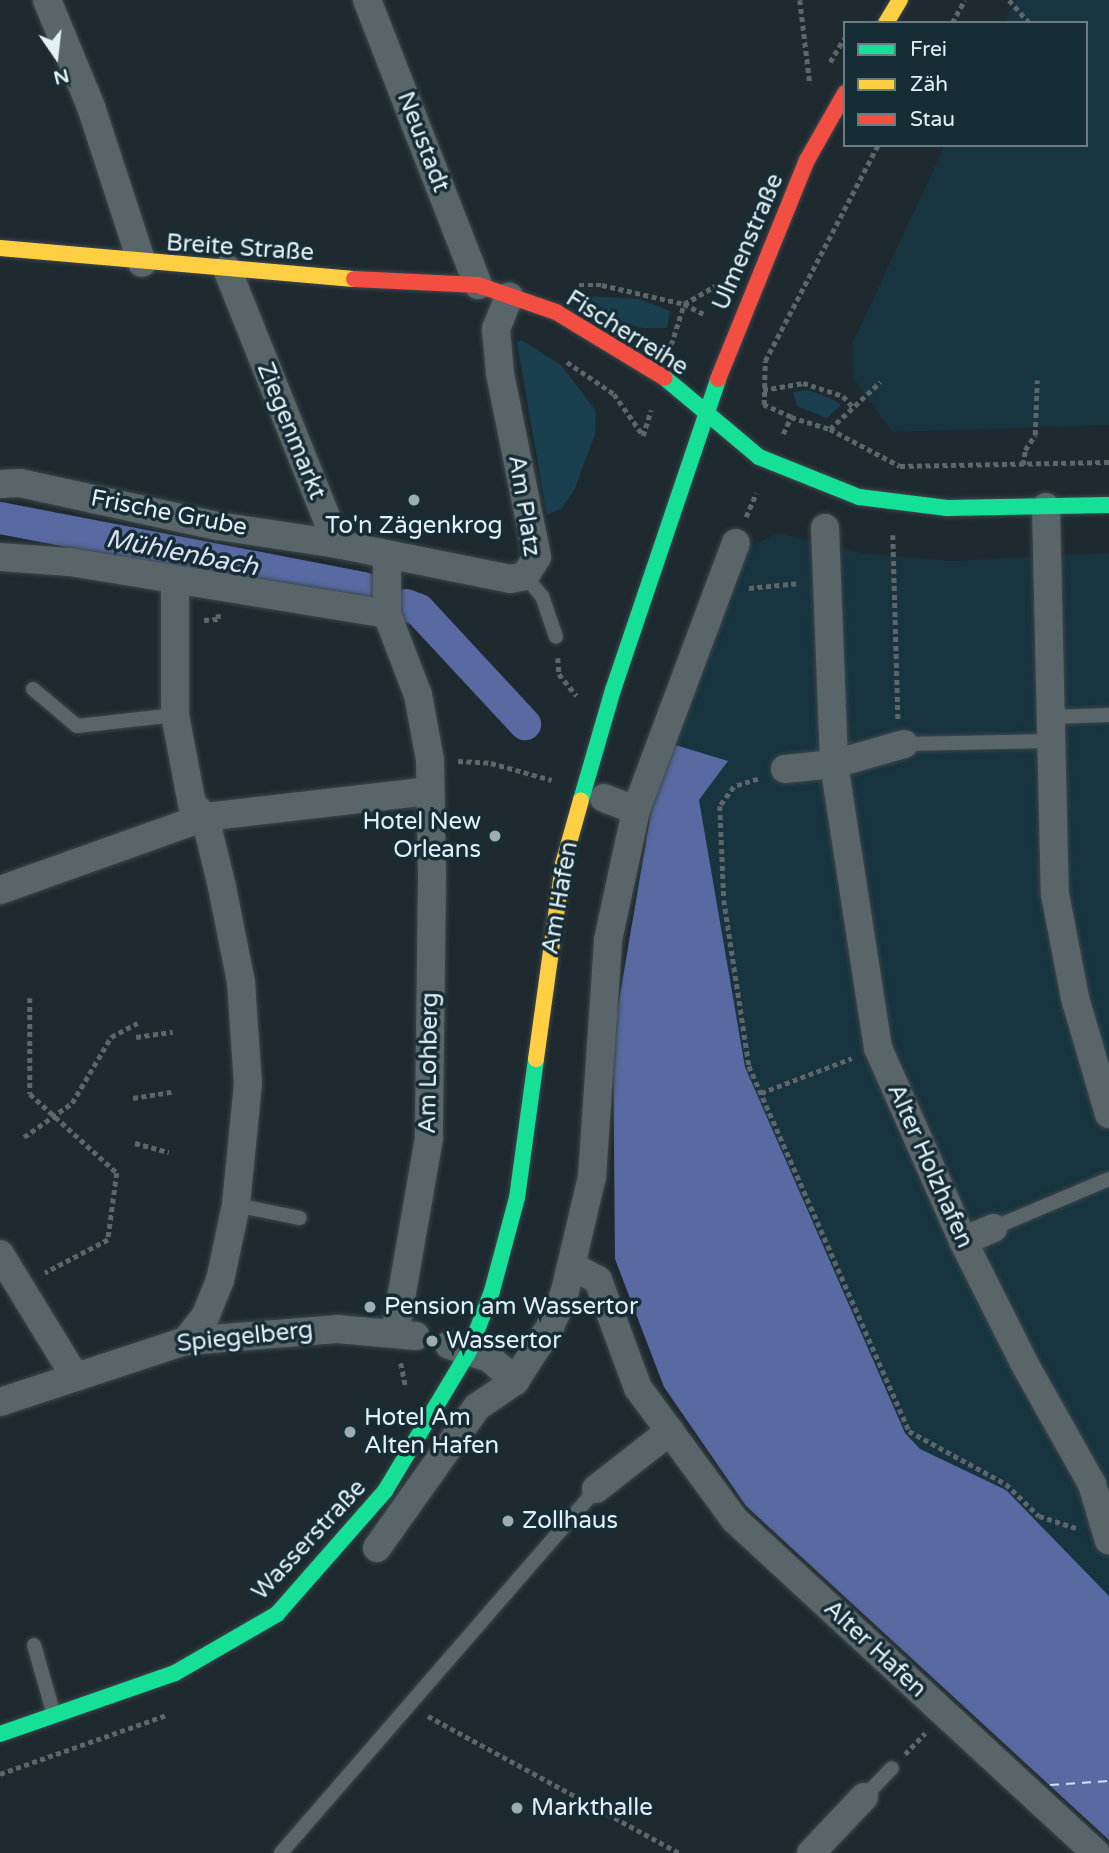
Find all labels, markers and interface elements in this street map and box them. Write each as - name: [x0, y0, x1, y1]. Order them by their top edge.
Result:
- north arrow: [21, 21, 91, 91]
- legend: [843, 21, 1088, 147]
- text: Frei: [910, 37, 947, 62]
- text: N: [51, 64, 71, 89]
- text: Zäh: [910, 72, 948, 97]
- street label: Neustadt: [391, 88, 455, 196]
- text: Stau: [910, 107, 955, 132]
- street label: Ulmenstraße: [706, 169, 790, 315]
- street label: Breite Straße: [165, 228, 315, 268]
- street label: Fischerreihe: [561, 284, 693, 382]
- street label: Ziegenmarkt: [250, 358, 332, 504]
- street label: Am Platz: [502, 453, 546, 559]
- street label: Frische Grube: [88, 484, 250, 542]
- marker: To'n Zägenkrog: [406, 492, 422, 508]
- place label: To'n Zägenkrog: [325, 512, 503, 540]
- water label: Mühlenbach: [103, 523, 261, 583]
- place label: Hotel New Orleans: [363, 808, 481, 864]
- marker: Hotel New Orleans: [487, 828, 503, 844]
- street label: Am Hafen: [536, 839, 584, 957]
- street label: Am Lohberg: [413, 992, 445, 1134]
- street label: Alter Holzhafen: [881, 1080, 979, 1252]
- place label: Pension am Wassertor: [384, 1293, 638, 1321]
- marker: Pension am Wassertor: [362, 1299, 378, 1315]
- street label: Spiegelberg: [176, 1316, 314, 1358]
- place label: Wassertor: [446, 1327, 561, 1355]
- marker: Wassertor: [424, 1333, 440, 1349]
- place label: Hotel Am Alten Hafen: [364, 1404, 499, 1460]
- marker: Hotel Am Alten Hafen: [342, 1424, 358, 1440]
- street label: Wasserstraße: [246, 1474, 372, 1606]
- place label: Zollhaus: [522, 1507, 618, 1535]
- marker: Zollhaus: [500, 1513, 516, 1529]
- street label: Alter Hafen: [818, 1594, 932, 1704]
- place label: Markthalle: [531, 1794, 653, 1822]
- marker: Markthalle: [509, 1800, 525, 1816]

